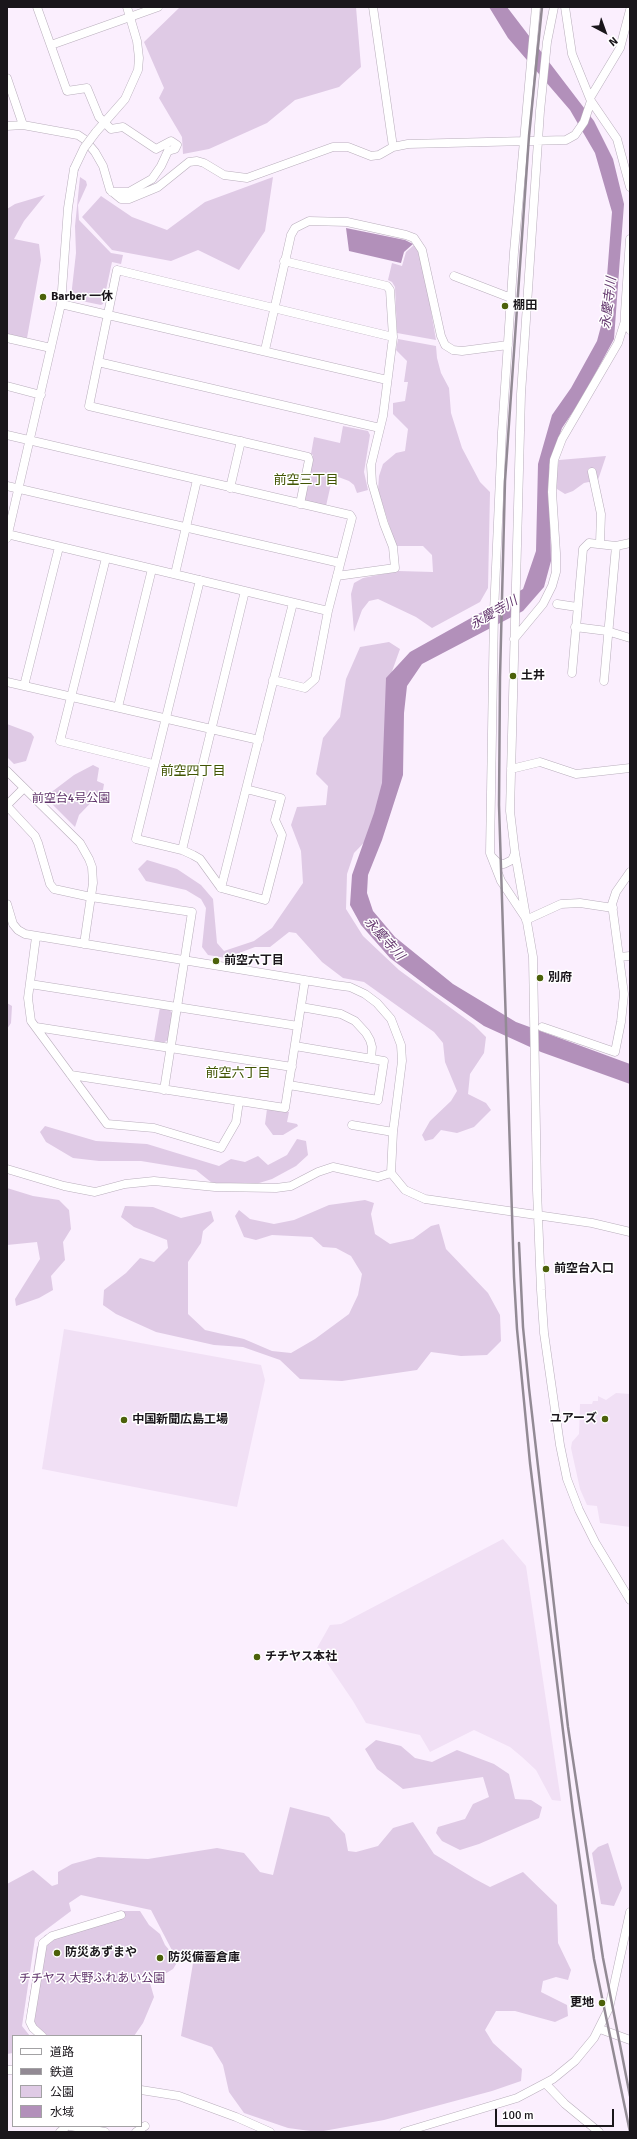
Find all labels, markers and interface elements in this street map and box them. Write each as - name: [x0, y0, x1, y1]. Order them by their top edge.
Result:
- north arrow: [585, 12, 625, 52]
- text: N: [606, 34, 620, 49]
- water label: 永慶寺川: [598, 276, 620, 330]
- place label: Barber 一休: [51, 290, 113, 304]
- marker: Barber 一休: [38, 292, 48, 302]
- place label: 棚田: [513, 299, 537, 313]
- marker: 棚田: [500, 301, 510, 311]
- district label: 前空三丁目: [274, 473, 338, 489]
- water label: 永慶寺川: [468, 593, 520, 633]
- place label: 土井: [521, 669, 545, 683]
- marker: 土井: [508, 671, 518, 681]
- district label: 前空四丁目: [161, 764, 225, 780]
- park label: 前空台4号公園: [32, 792, 110, 806]
- water label: 永慶寺川: [361, 914, 407, 964]
- place label: 前空六丁目: [224, 954, 284, 968]
- marker: 前空六丁目: [211, 956, 221, 966]
- place label: 別府: [548, 971, 572, 985]
- marker: 別府: [535, 973, 545, 983]
- district label: 前空六丁目: [206, 1066, 270, 1082]
- place label: 前空台入口: [554, 1262, 614, 1276]
- marker: 前空台入口: [541, 1264, 551, 1274]
- place label: ユアーズ: [550, 1412, 597, 1426]
- place label: 中国新聞広島工場: [132, 1413, 228, 1427]
- marker: ユアーズ: [600, 1414, 610, 1424]
- marker: 中国新聞広島工場: [119, 1415, 129, 1425]
- place label: チチヤス本社: [265, 1650, 337, 1664]
- marker: チチヤス本社: [252, 1652, 262, 1662]
- place label: 防災あずまや: [65, 1946, 137, 1960]
- marker: 防災あずまや: [52, 1948, 62, 1958]
- place label: 防災備蓄倉庫: [168, 1951, 240, 1965]
- marker: 防災備蓄倉庫: [155, 1953, 165, 1963]
- park label: チチヤス 大野ふれあい公園: [19, 1972, 165, 1986]
- place label: 更地: [570, 1996, 594, 2010]
- marker: 更地: [597, 1998, 607, 2008]
- legend: [12, 2035, 142, 2127]
- text: 道路: [50, 2045, 74, 2060]
- text: 鉄道: [50, 2065, 74, 2080]
- text: 公園: [50, 2085, 74, 2100]
- scale bar: [497, 2101, 616, 2127]
- text: 水域: [50, 2105, 74, 2120]
- text: 100 m: [502, 2108, 534, 2123]

